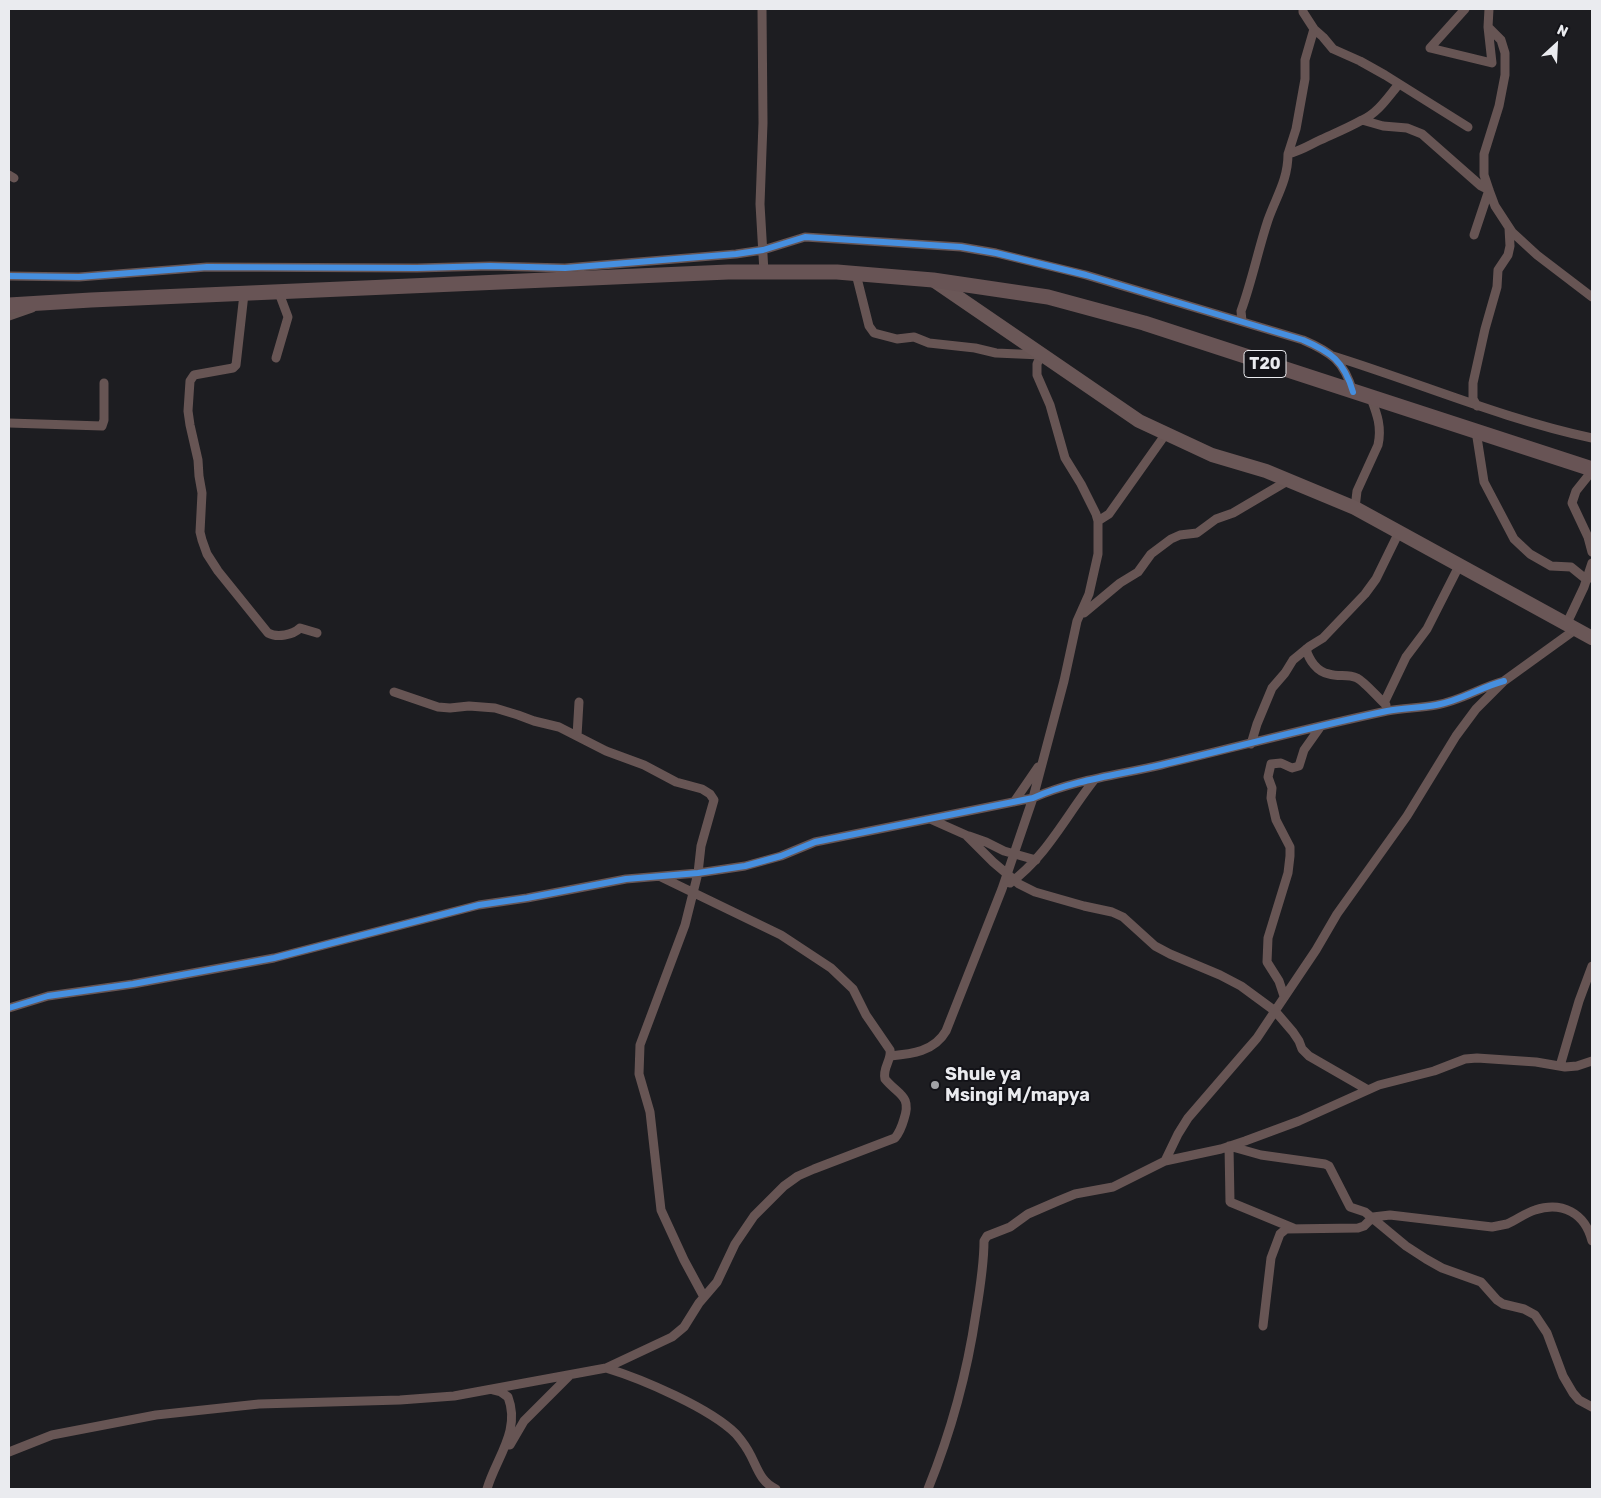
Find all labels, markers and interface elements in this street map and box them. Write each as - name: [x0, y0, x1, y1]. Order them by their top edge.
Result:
- north arrow: [1531, 20, 1581, 70]
- text: N: [1554, 21, 1571, 41]
- road number: T20: [1244, 350, 1286, 378]
- place label: Shule ya Msingi M/mapya: [945, 1064, 1090, 1106]
- marker: Shule ya Msingi M/mapya: [929, 1079, 941, 1091]

